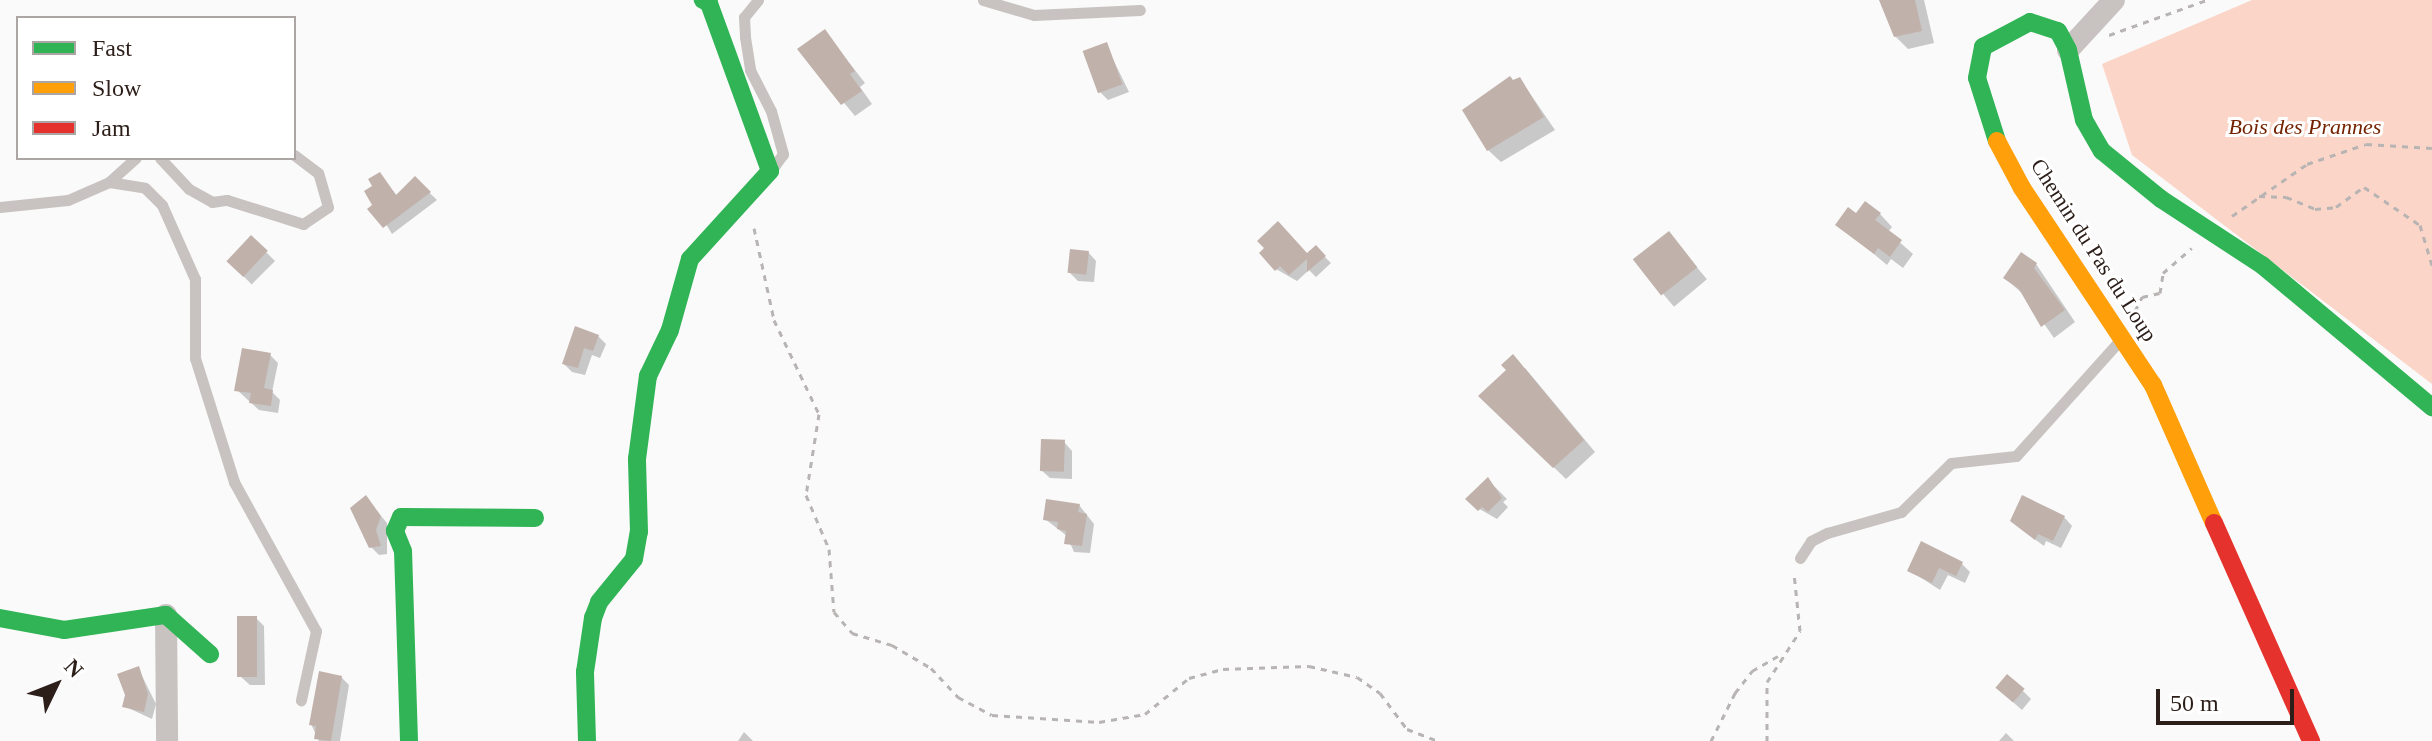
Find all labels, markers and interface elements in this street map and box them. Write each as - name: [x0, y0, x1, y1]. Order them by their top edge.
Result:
- legend: [16, 16, 296, 160]
- text: Fast: [92, 35, 132, 61]
- text: Slow: [92, 75, 141, 101]
- park label: Bois des Prannes: [2229, 114, 2381, 140]
- text: Jam: [92, 115, 131, 141]
- street label: Chemin du Pas du Loup: [2025, 154, 2163, 346]
- north arrow: [16, 645, 96, 725]
- text: N: [59, 654, 88, 683]
- scale bar: [2160, 673, 2298, 723]
- text: 50 m: [2170, 690, 2219, 716]

